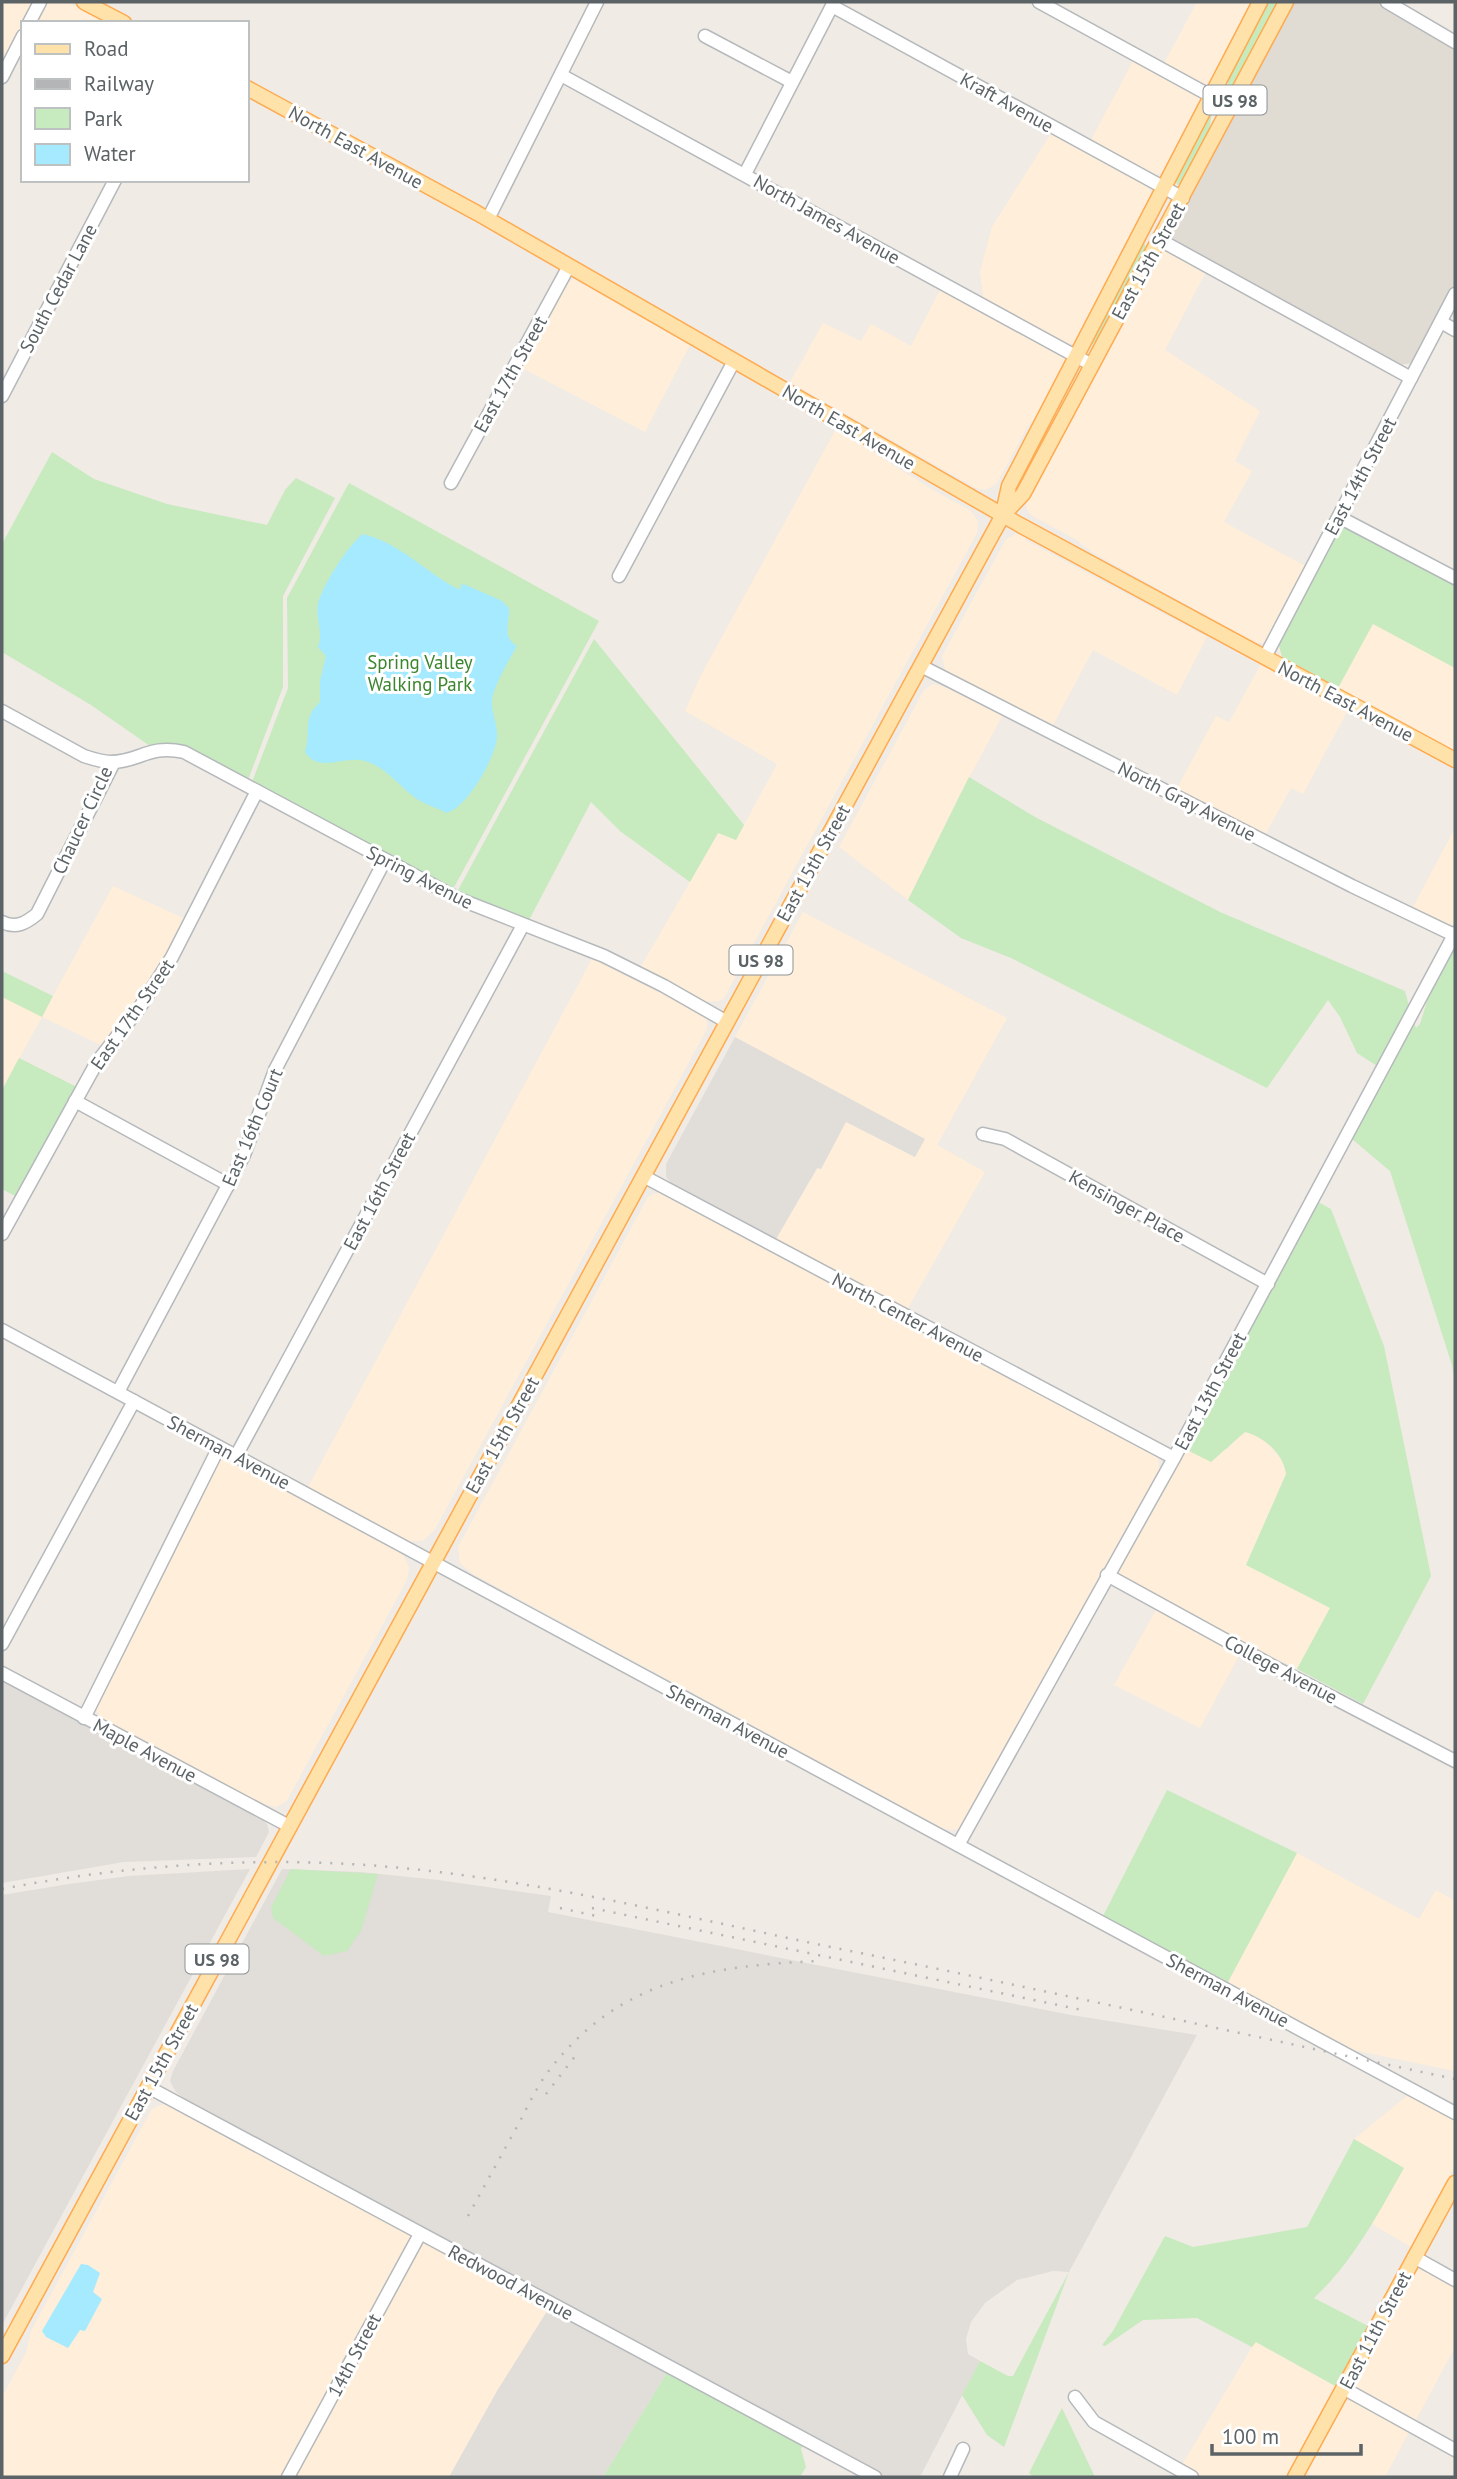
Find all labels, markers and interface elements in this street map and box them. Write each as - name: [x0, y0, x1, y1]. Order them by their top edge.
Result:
- legend: [21, 21, 248, 182]
- text: Road: [84, 35, 128, 62]
- street label: Kraft Avenue: [956, 67, 1058, 137]
- text: Railway: [84, 70, 154, 97]
- road number: US 98: [1204, 86, 1266, 114]
- street label: North East Avenue: [285, 100, 427, 194]
- text: Park: [84, 105, 123, 132]
- text: Water: [84, 140, 136, 167]
- street label: North James Avenue: [750, 169, 904, 269]
- street label: East 15th Street: [1106, 198, 1190, 324]
- street label: South Cedar Lane: [14, 220, 102, 356]
- street label: East 17th Street: [468, 311, 552, 437]
- street label: North East Avenue: [778, 379, 920, 475]
- street label: East 14th Street: [1319, 412, 1401, 539]
- park label: Spring Valley Walking Park: [367, 650, 473, 696]
- street label: North East Avenue: [1274, 655, 1418, 747]
- street label: North Gray Avenue: [1114, 756, 1260, 846]
- street label: Chaucer Circle: [47, 762, 117, 878]
- street label: East 15th Street: [771, 800, 855, 926]
- street label: Spring Avenue: [363, 840, 477, 914]
- road number: US 98: [730, 945, 792, 974]
- street label: East 17th Street: [85, 953, 179, 1074]
- street label: East 16th Court: [216, 1064, 288, 1190]
- street label: East 16th Street: [338, 1127, 420, 1254]
- street label: Kensinger Place: [1065, 1164, 1189, 1248]
- street label: North Center Avenue: [828, 1267, 988, 1367]
- street label: East 13th Street: [1169, 1327, 1251, 1454]
- street label: East 15th Street: [460, 1372, 544, 1498]
- street label: Sherman Avenue: [163, 1410, 295, 1494]
- street label: College Avenue: [1220, 1629, 1342, 1709]
- street label: Sherman Avenue: [662, 1679, 794, 1763]
- street label: Maple Avenue: [89, 1713, 201, 1787]
- road number: US 98: [186, 1944, 248, 1973]
- street label: Sherman Avenue: [1162, 1948, 1294, 2032]
- street label: East 15th Street: [119, 1999, 203, 2125]
- street label: Redwood Avenue: [444, 2239, 578, 2325]
- street label: East 11th Street: [1334, 2266, 1416, 2393]
- street label: 14th Street: [322, 2309, 386, 2401]
- scale bar: [1212, 2412, 1361, 2456]
- text: 100 m: [1222, 2423, 1279, 2450]

